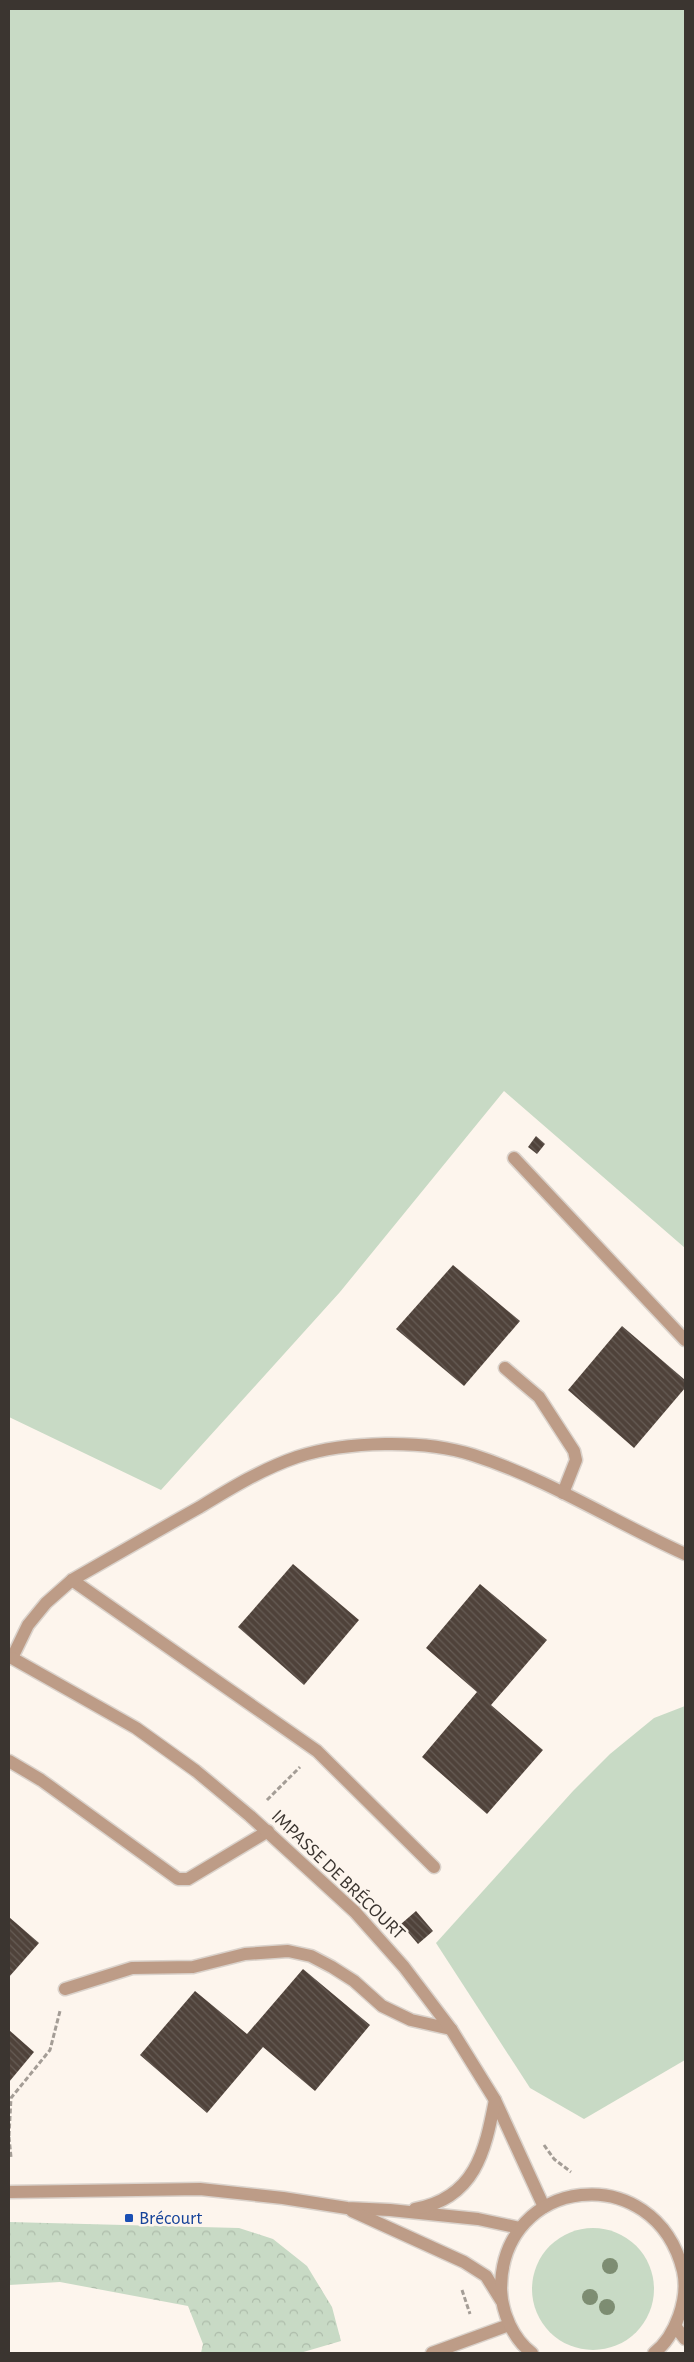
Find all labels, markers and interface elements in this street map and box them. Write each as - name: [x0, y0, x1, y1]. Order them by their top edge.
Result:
- street label: IMPASSE DE BRÉCOURT: [268, 1805, 410, 1943]
- place label: Brécourt: [139, 2209, 202, 2228]
- marker: Brécourt: [123, 2212, 135, 2224]

